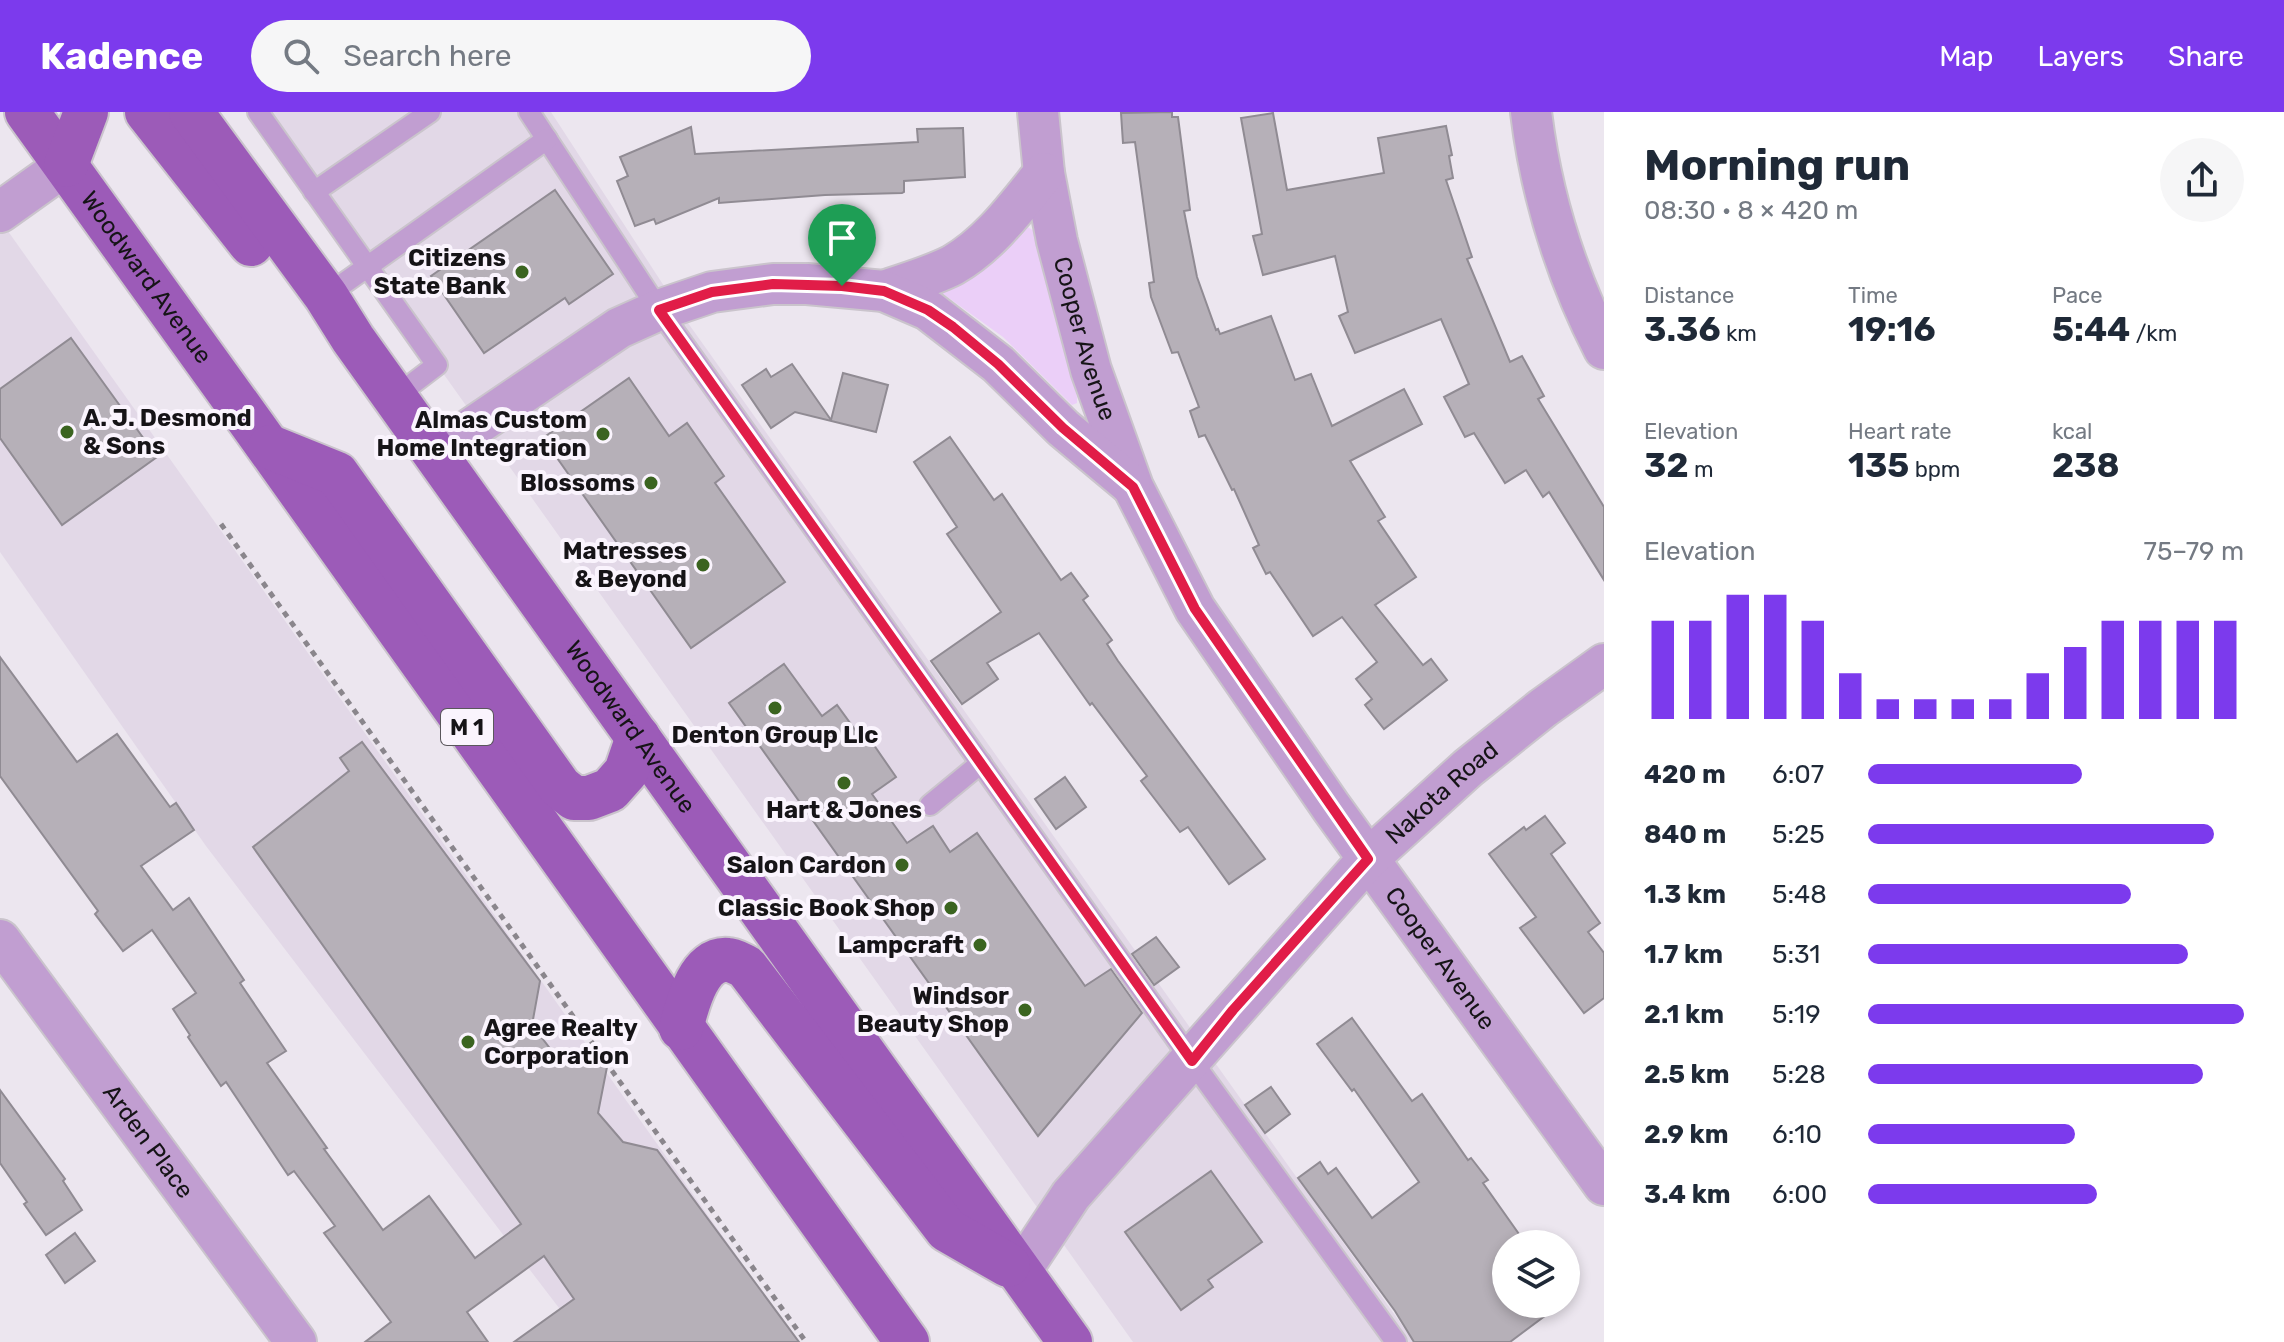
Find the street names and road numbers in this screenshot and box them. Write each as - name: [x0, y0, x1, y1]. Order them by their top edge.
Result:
- street label: Woodward Avenue: [75, 186, 218, 369]
- street label: Cooper Avenue: [1048, 254, 1122, 424]
- street label: Woodward Avenue: [559, 635, 701, 819]
- road number: M 1: [441, 709, 493, 745]
- street label: Nakota Road: [1380, 736, 1504, 850]
- street label: Cooper Avenue: [1379, 882, 1501, 1035]
- street label: Arden Place: [97, 1079, 199, 1204]

